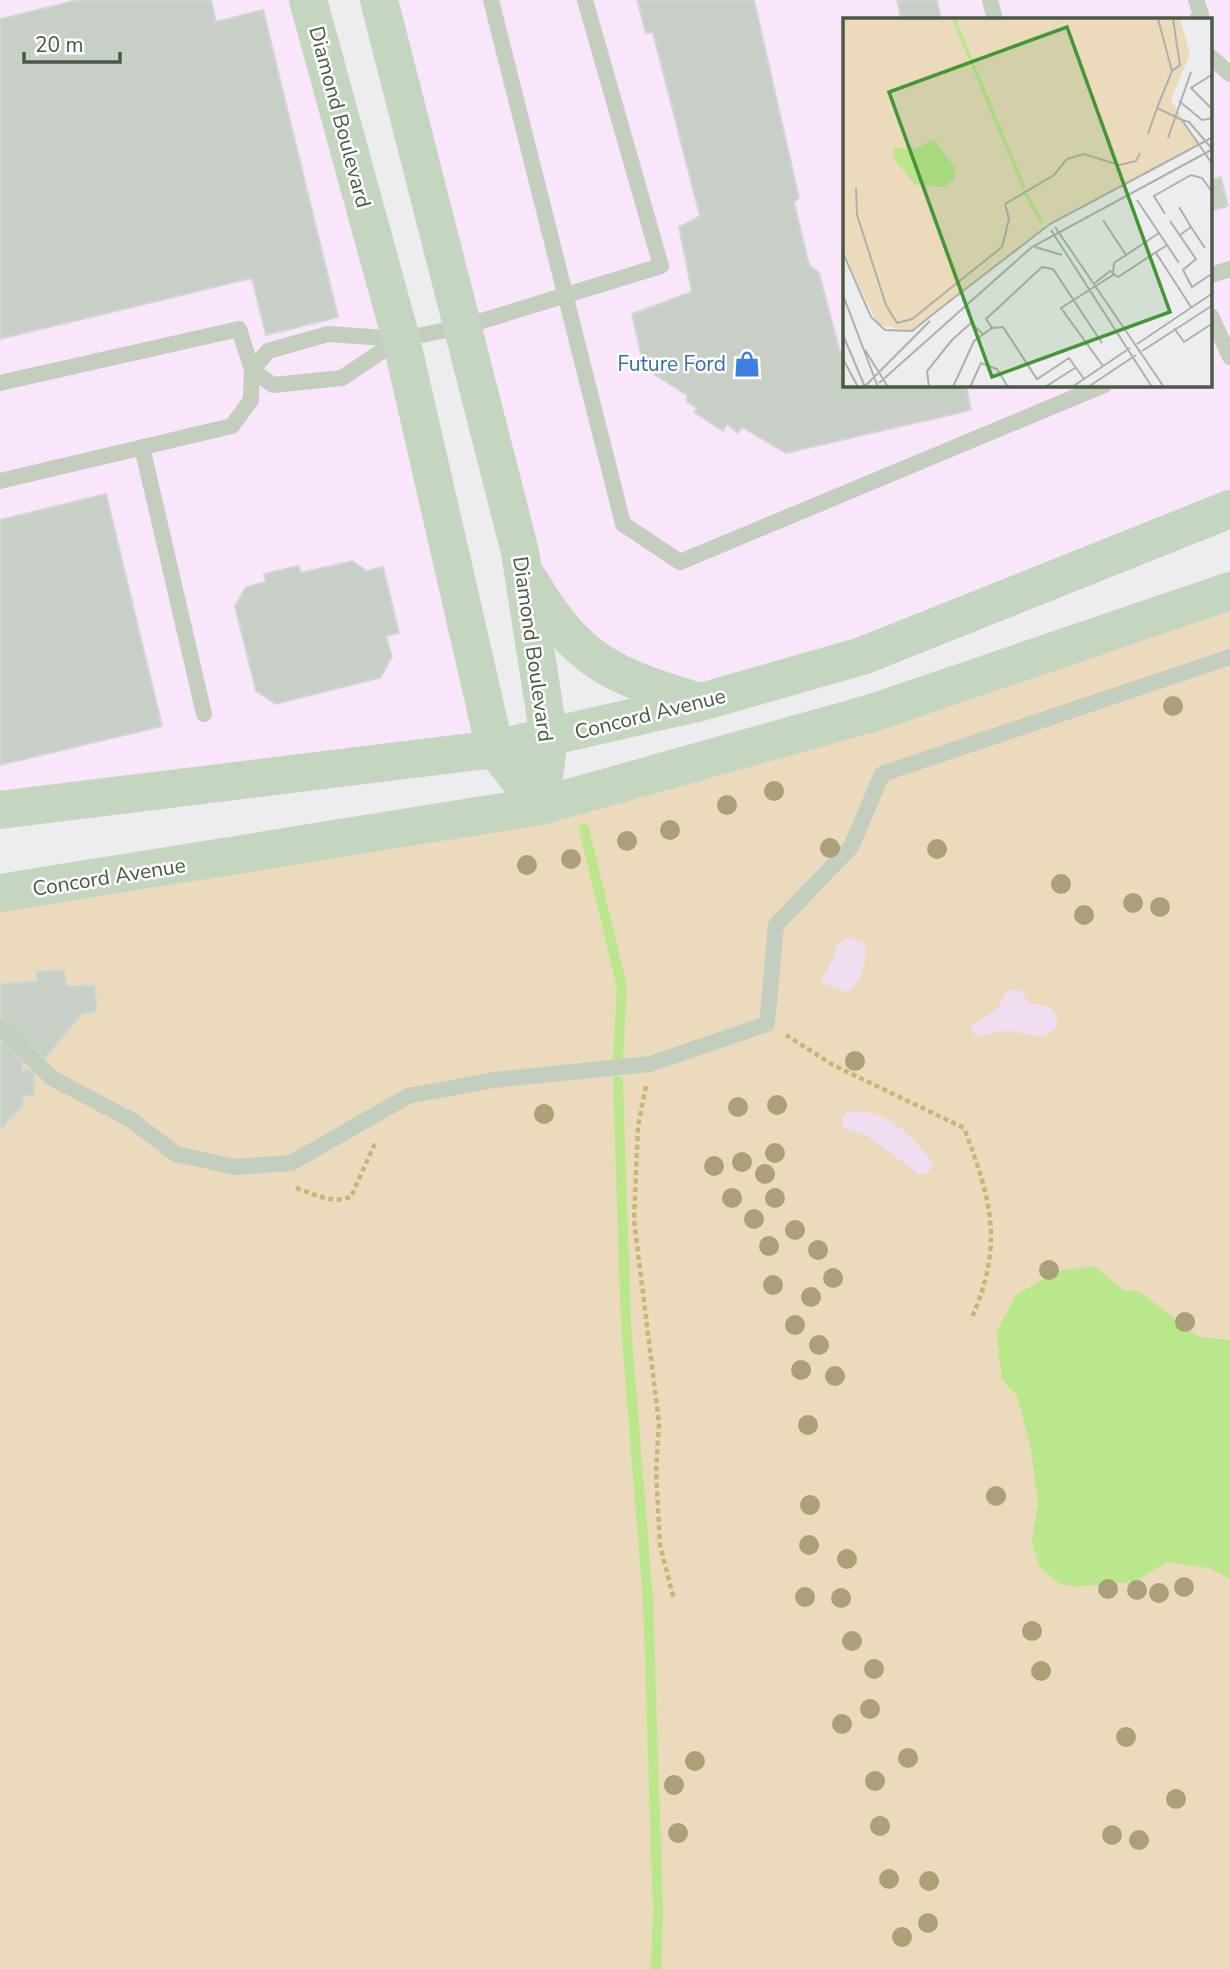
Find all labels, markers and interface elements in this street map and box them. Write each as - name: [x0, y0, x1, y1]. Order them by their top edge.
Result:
- inset map: [843, 18, 1212, 387]
- scale bar: [24, 21, 121, 65]
- street label: Diamond Boulevard: [302, 23, 378, 211]
- text: 20 m: [35, 31, 84, 59]
- shop icon: Future Ford: [732, 349, 762, 379]
- place label: Future Ford: [617, 350, 726, 378]
- street label: Diamond Boulevard: [506, 554, 560, 744]
- street label: Concord Avenue: [572, 682, 728, 746]
- street label: Concord Avenue: [30, 851, 188, 903]

